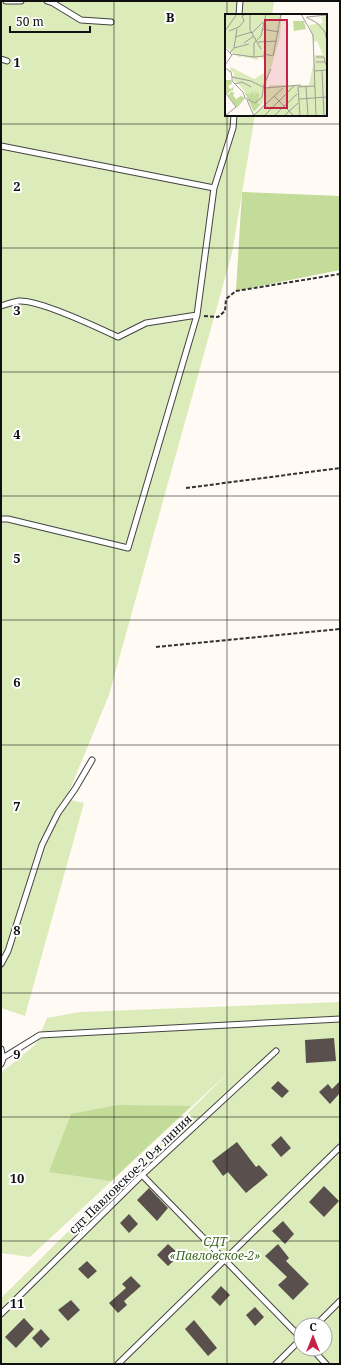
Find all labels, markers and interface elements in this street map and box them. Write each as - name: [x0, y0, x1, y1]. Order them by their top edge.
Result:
- scale bar: [10, 8, 90, 34]
- text: B: [166, 8, 175, 26]
- text: 50 m: [16, 13, 44, 30]
- inset map: [225, 14, 327, 116]
- text: 1: [13, 53, 21, 71]
- text: 2: [13, 177, 21, 195]
- text: 3: [13, 301, 21, 319]
- text: 4: [13, 425, 21, 443]
- text: 5: [13, 549, 21, 567]
- text: 6: [13, 673, 21, 691]
- text: 7: [13, 797, 21, 815]
- text: 8: [13, 921, 21, 939]
- text: 9: [13, 1045, 21, 1063]
- street label: сдт Павловское-2 0-я линия: [65, 1110, 195, 1238]
- text: 10: [10, 1169, 24, 1187]
- park label: СДТ «Павловское-2»: [170, 1233, 260, 1264]
- text: 11: [10, 1294, 24, 1312]
- north arrow: [293, 1317, 333, 1357]
- text: С: [309, 1319, 317, 1334]

